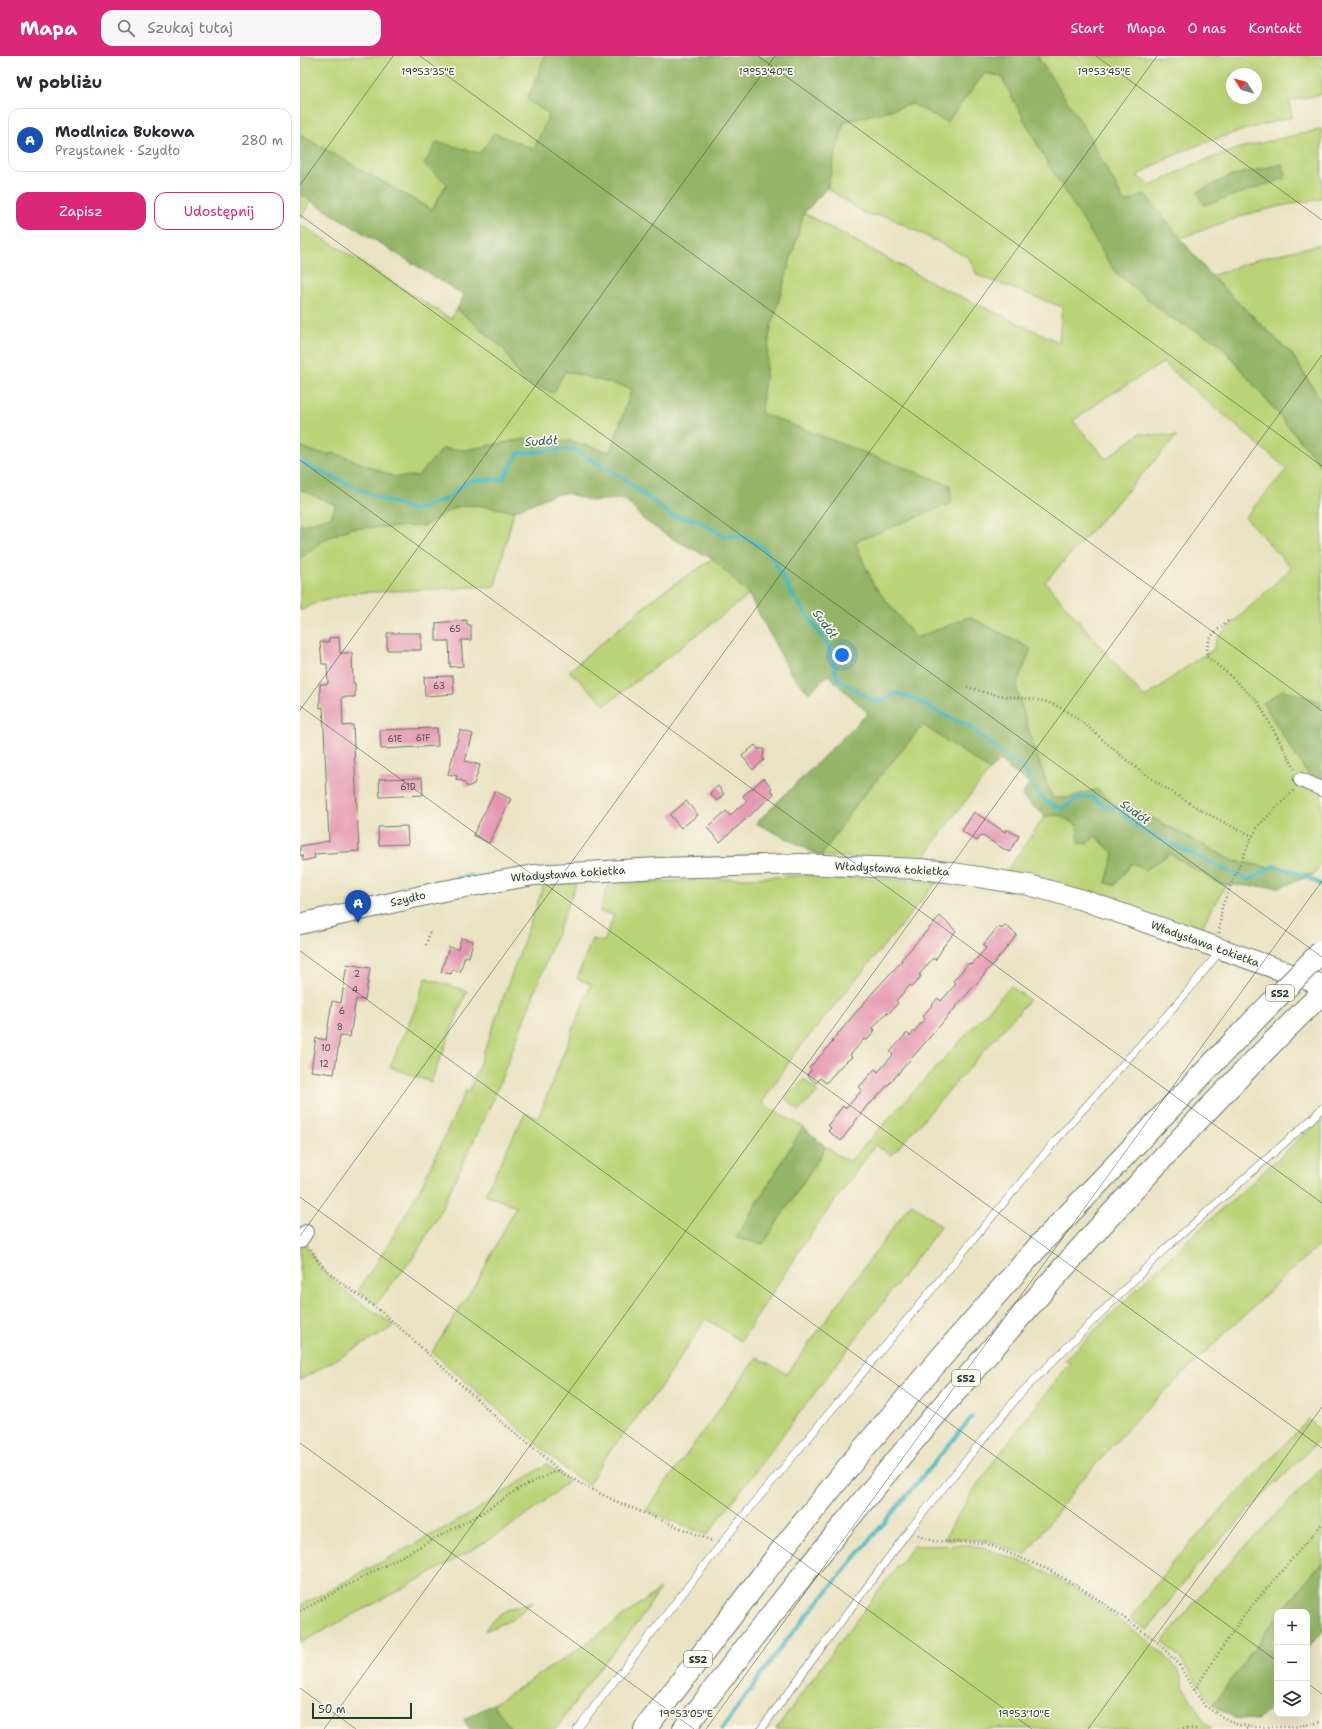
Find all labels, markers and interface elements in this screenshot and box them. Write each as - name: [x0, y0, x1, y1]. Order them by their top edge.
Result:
- search box: [101, 10, 381, 46]
- text: Mapa: [20, 16, 77, 41]
- icon: search: [115, 17, 137, 39]
- text: Szukaj tutaj: [147, 18, 233, 38]
- text: Start: [1070, 19, 1105, 37]
- text: Mapa: [1127, 19, 1165, 37]
- text: O nas: [1187, 19, 1226, 37]
- text: Kontakt: [1248, 19, 1302, 37]
- text: 19°53'35"E: [401, 65, 455, 78]
- text: 19°53'40"E: [739, 65, 793, 78]
- text: 19°53'45"E: [1077, 65, 1131, 78]
- north arrow: [1226, 68, 1262, 104]
- text: W pobliżu: [16, 71, 102, 93]
- text: Modlnica Bukowa: [55, 122, 194, 142]
- text: A: [25, 132, 35, 149]
- text: 280 m: [241, 132, 283, 149]
- text: Przystanek · Szydło: [55, 142, 180, 159]
- button: Zapisz: [16, 192, 146, 230]
- button: Udostępnij: [154, 192, 284, 230]
- water label: Sudół: [524, 432, 558, 450]
- water label: Sudół: [809, 606, 841, 642]
- house number: 65: [449, 623, 461, 635]
- your location: [832, 645, 852, 665]
- house number: 63: [433, 680, 445, 692]
- house number: 61F: [416, 732, 430, 744]
- house number: 61E: [388, 733, 403, 745]
- house number: 61D: [400, 781, 416, 793]
- water label: Sudół: [1117, 796, 1153, 828]
- street label: Władysława Łokietka: [834, 859, 950, 879]
- street label: Władysława Łokietka: [510, 863, 626, 885]
- street label: Szydło: [389, 888, 428, 910]
- pin: A: [345, 890, 371, 923]
- street label: Władysława Łokietka: [1149, 917, 1262, 971]
- house number: 2: [354, 968, 360, 980]
- house number: 4: [352, 984, 358, 996]
- road number: S52: [1266, 985, 1294, 1001]
- house number: 6: [339, 1005, 345, 1017]
- house number: 8: [337, 1021, 343, 1033]
- house number: 10: [321, 1042, 331, 1054]
- house number: 12: [319, 1058, 329, 1070]
- road number: S52: [952, 1370, 980, 1386]
- map controls: [1274, 1609, 1310, 1717]
- button: +: [1274, 1609, 1310, 1645]
- button: −: [1274, 1645, 1310, 1681]
- road number: S52: [684, 1651, 712, 1667]
- button: layers: [1274, 1681, 1310, 1717]
- scale bar: [312, 1701, 412, 1720]
- text: 50 m: [318, 1702, 346, 1717]
- text: 19°53'05"E: [659, 1707, 713, 1720]
- text: 19°53'10"E: [998, 1707, 1050, 1720]

